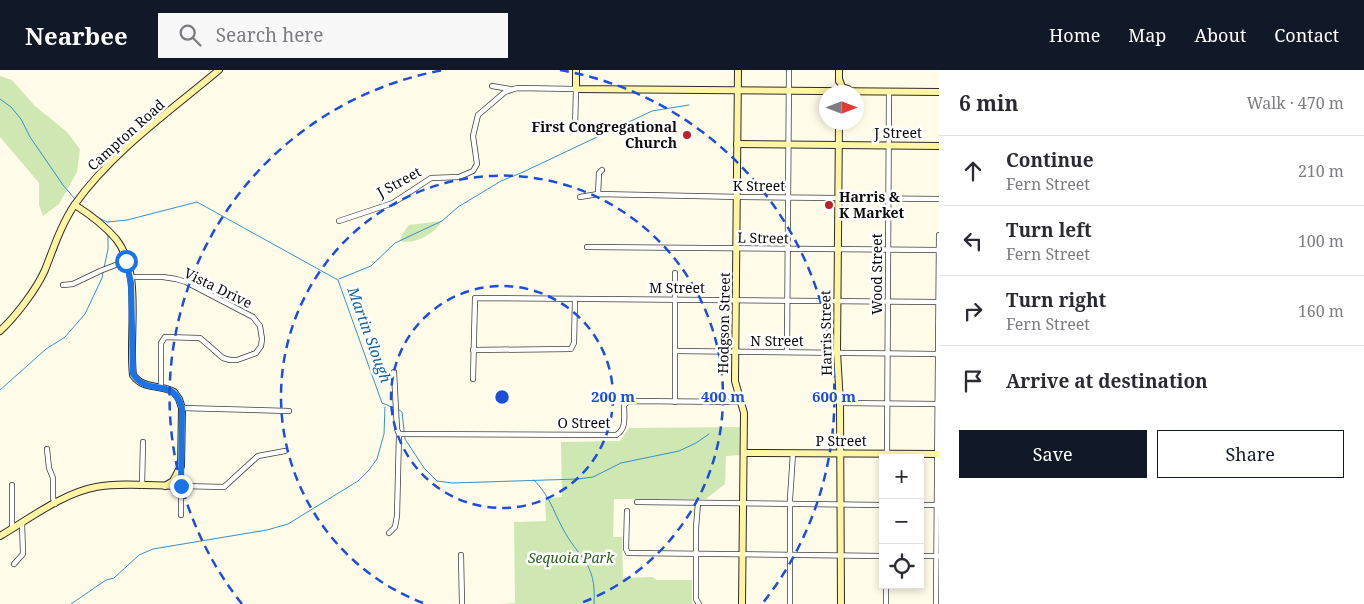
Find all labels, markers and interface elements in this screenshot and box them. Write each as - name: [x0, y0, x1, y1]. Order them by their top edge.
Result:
- search box: [158, 13, 508, 58]
- text: Nearbee: [25, 19, 128, 52]
- icon: search: [176, 21, 204, 49]
- text: Search here: [216, 22, 323, 48]
- text: Home: [1049, 23, 1100, 47]
- text: Map: [1128, 23, 1166, 47]
- text: About: [1194, 23, 1246, 47]
- text: Contact: [1274, 23, 1339, 47]
- north arrow: [819, 85, 864, 130]
- text: 6 min: [959, 89, 1018, 117]
- text: Walk · 470 m: [1247, 92, 1344, 114]
- street label: Campton Road: [83, 95, 169, 174]
- place label: First Congregational Church: [531, 117, 677, 152]
- street label: J Street: [873, 123, 922, 142]
- marker: First Congregational Church: [681, 129, 693, 141]
- text: Continue: [1006, 147, 1094, 173]
- icon: ahead: [959, 157, 987, 185]
- text: 210 m: [1298, 160, 1344, 182]
- street label: J Street: [372, 162, 424, 202]
- text: Fern Street: [1006, 173, 1090, 195]
- street label: K Street: [733, 176, 785, 195]
- place label: Harris & K Market: [839, 187, 905, 222]
- marker: Harris & K Market: [823, 199, 835, 211]
- text: Turn left: [1006, 217, 1092, 243]
- icon: left: [959, 227, 987, 255]
- street label: L Street: [737, 228, 789, 247]
- text: 100 m: [1298, 230, 1344, 252]
- street label: Wood Street: [867, 233, 886, 315]
- text: Fern Street: [1006, 243, 1090, 265]
- route start: [115, 250, 138, 273]
- street label: Vista Drive: [181, 263, 255, 312]
- street label: Hodgson Street: [713, 272, 734, 374]
- street label: M Street: [649, 278, 705, 297]
- water label: Martin Slough: [343, 283, 397, 385]
- text: Turn right: [1006, 287, 1106, 313]
- street label: Harris Street: [815, 290, 836, 376]
- icon: right: [959, 297, 987, 325]
- text: 160 m: [1298, 300, 1344, 322]
- text: Fern Street: [1006, 313, 1090, 335]
- street label: N Street: [750, 331, 804, 350]
- icon: arrive: [959, 367, 987, 395]
- text: Arrive at destination: [1006, 368, 1208, 394]
- text: 200 m: [591, 386, 635, 406]
- text: 400 m: [701, 386, 745, 406]
- text: 600 m: [812, 386, 856, 406]
- centre of rings: [493, 388, 511, 406]
- street label: O Street: [557, 413, 611, 432]
- button: Save: [959, 430, 1147, 478]
- button: Share: [1157, 430, 1344, 478]
- street label: P Street: [815, 431, 867, 450]
- map controls: [879, 454, 924, 589]
- button: +: [879, 454, 924, 499]
- route end: [170, 475, 193, 498]
- button: −: [879, 499, 924, 544]
- button: locate: [879, 544, 924, 589]
- park label: Sequoia Park: [528, 548, 615, 567]

